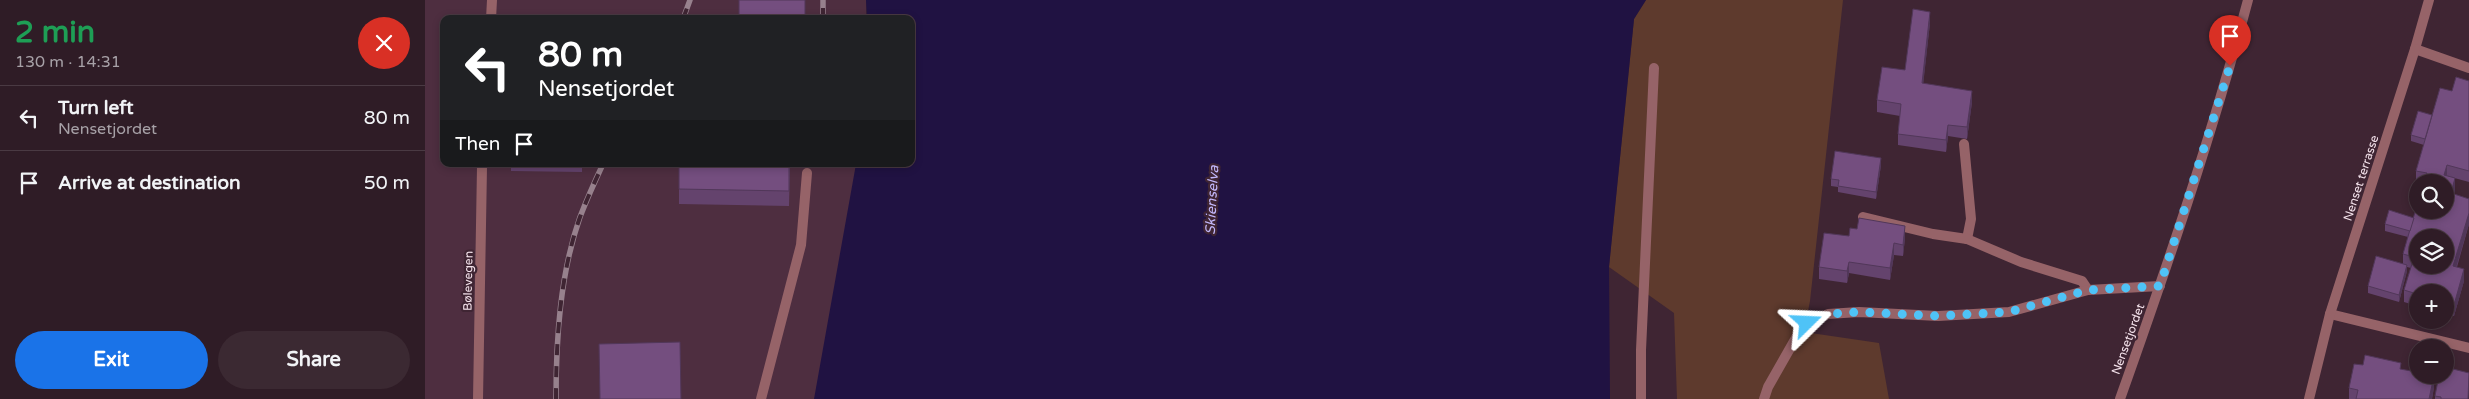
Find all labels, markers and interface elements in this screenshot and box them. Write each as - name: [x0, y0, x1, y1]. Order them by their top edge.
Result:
- text: 2 min: [15, 14, 95, 51]
- pin: [2209, 15, 2251, 66]
- button: close: [358, 17, 410, 69]
- icon: arrive: [2216, 22, 2244, 50]
- text: 80 m: [538, 34, 623, 76]
- icon: left: [455, 35, 520, 100]
- text: 130 m · 14:31: [15, 52, 121, 72]
- text: Nensetjordet: [538, 76, 674, 102]
- text: Turn left: [58, 97, 134, 119]
- icon: left: [15, 104, 43, 132]
- text: 80 m: [364, 107, 410, 129]
- text: Nensetjordet: [58, 119, 157, 139]
- icon: arrive: [510, 130, 538, 158]
- text: Then: [455, 133, 500, 155]
- street label: Nenset terrasse: [2341, 133, 2382, 223]
- water label: Skienselva: [1202, 164, 1222, 235]
- icon: arrive: [15, 169, 43, 197]
- text: Arrive at destination: [58, 172, 241, 194]
- text: 50 m: [364, 172, 410, 194]
- map controls: [2409, 174, 2454, 384]
- button: search: [2409, 174, 2454, 219]
- button: layers: [2409, 229, 2454, 274]
- street label: Bølevegen: [460, 251, 476, 311]
- button: +: [2409, 284, 2454, 329]
- position arrow: [1780, 296, 1832, 348]
- street label: Nensetjordet: [2109, 301, 2147, 376]
- button: Exit: [15, 331, 208, 389]
- button: Share: [218, 331, 410, 389]
- button: −: [2409, 339, 2454, 384]

